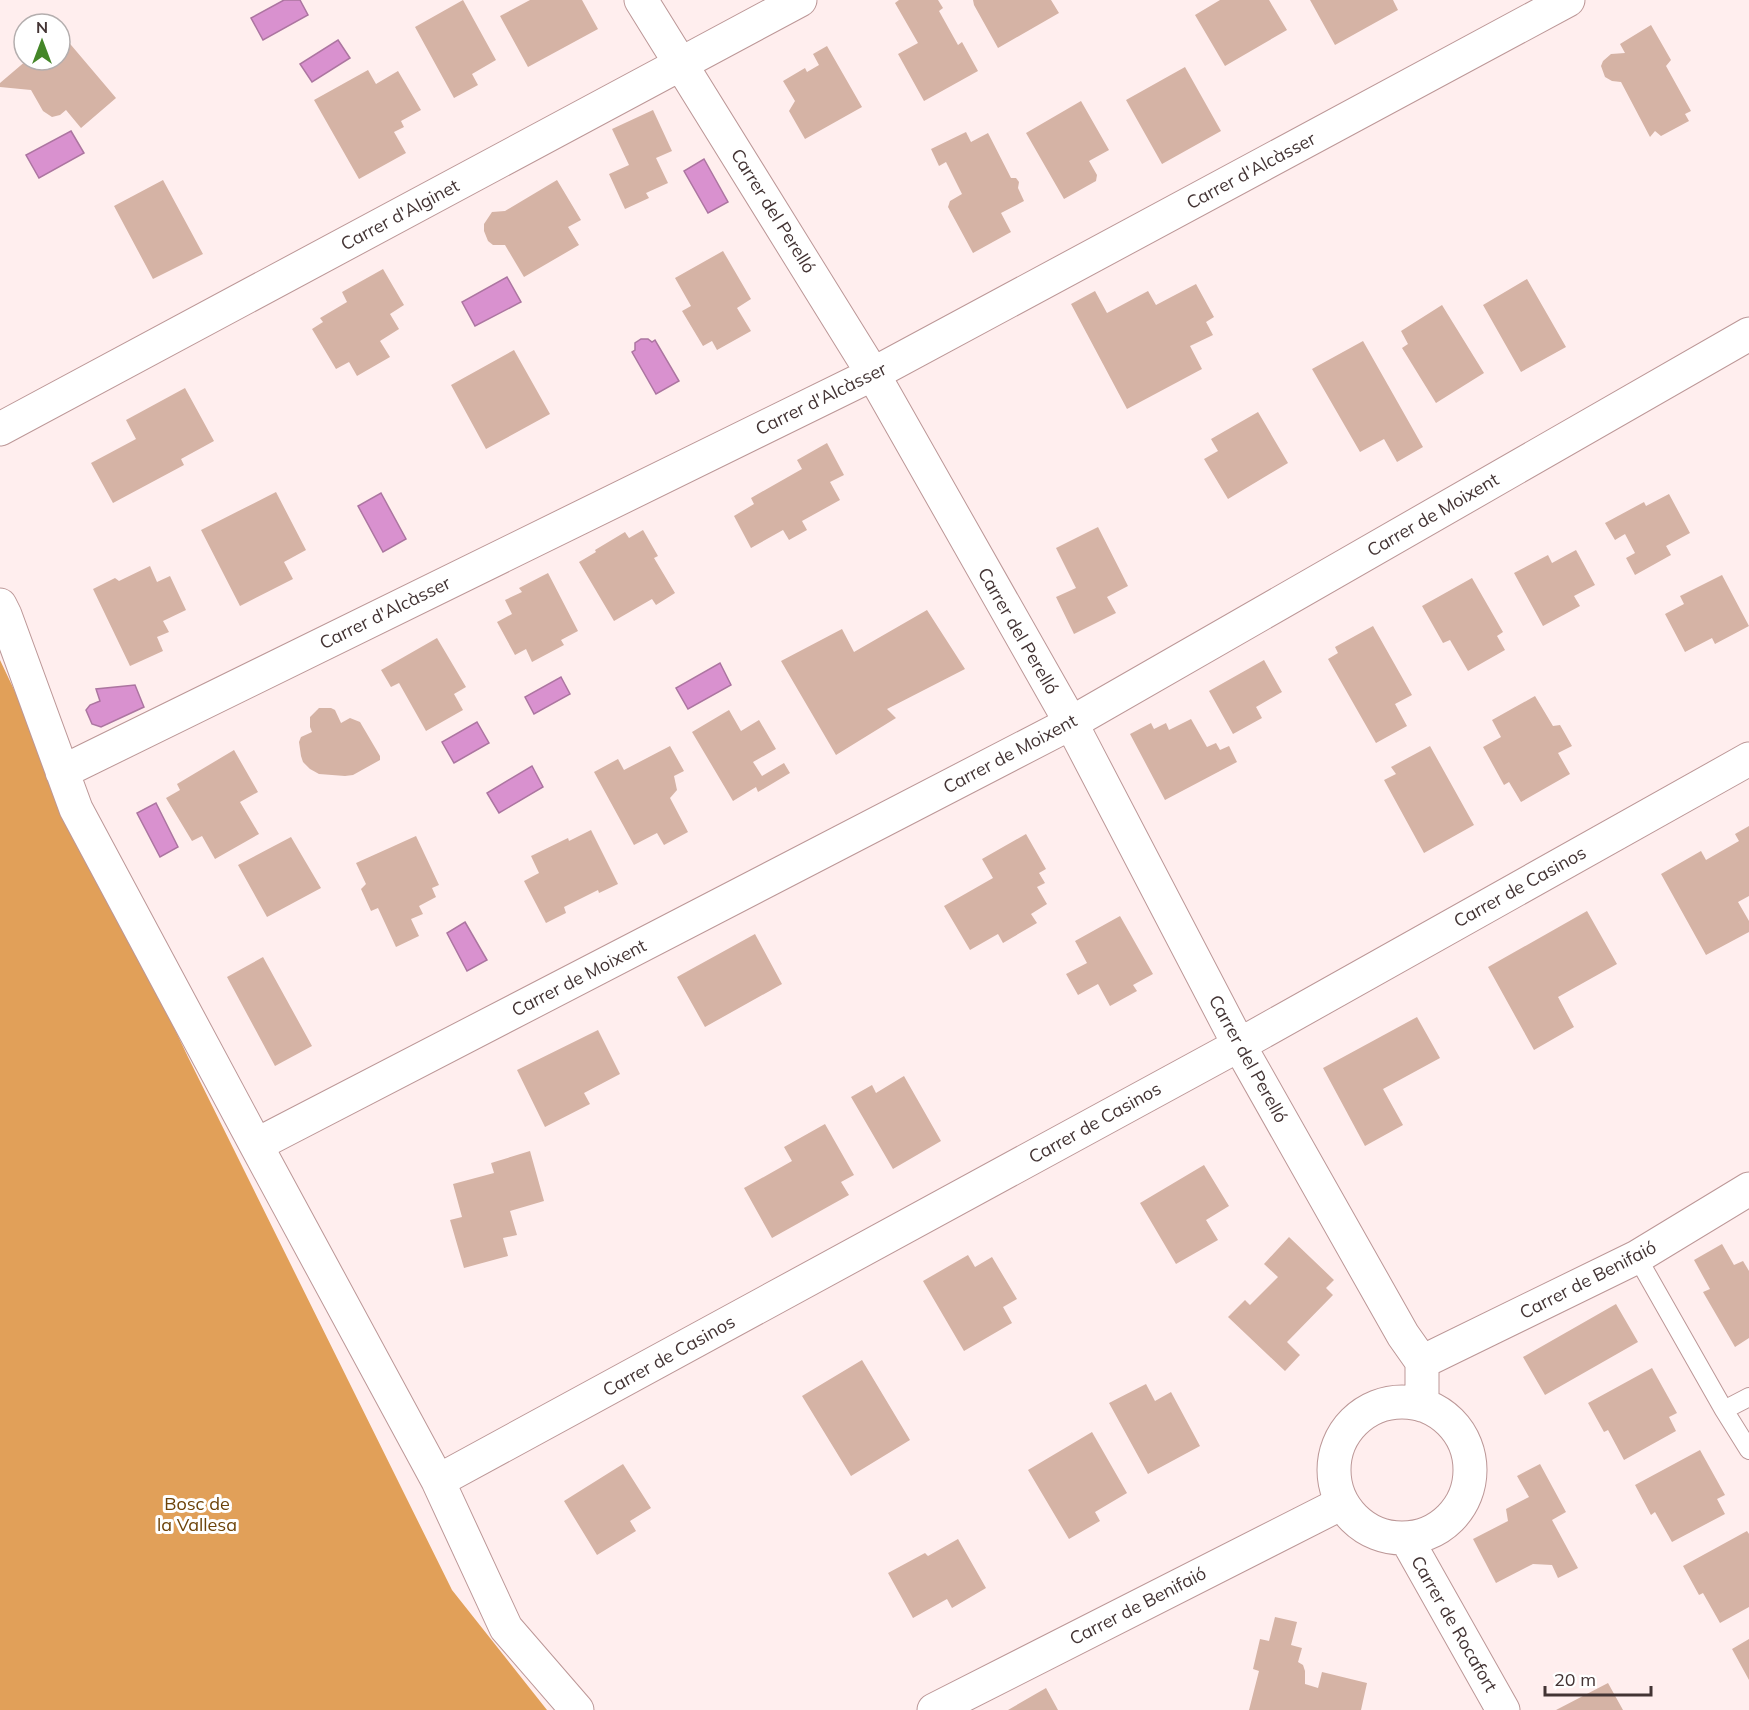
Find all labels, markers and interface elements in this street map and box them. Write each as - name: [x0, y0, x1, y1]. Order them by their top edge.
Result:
- north arrow: [12, 12, 72, 72]
- text: N: [36, 17, 48, 37]
- street label: Carrer d'Alcàsser: [1182, 127, 1320, 214]
- street label: Carrer del Perelló: [726, 144, 821, 277]
- street label: Carrer d'Alginet: [337, 174, 463, 255]
- street label: Carrer d'Alcàsser: [751, 357, 890, 440]
- street label: Carrer de Moixent: [1363, 468, 1503, 562]
- street label: Carrer del Perelló: [973, 563, 1064, 698]
- street label: Carrer d'Alcàsser: [315, 571, 454, 654]
- street label: Carrer de Moixent: [939, 709, 1081, 798]
- street label: Carrer de Casinos: [1450, 841, 1590, 932]
- street label: Carrer de Moixent: [508, 934, 650, 1021]
- street label: Carrer del Perelló: [1204, 991, 1293, 1127]
- street label: Carrer de Casinos: [1025, 1077, 1165, 1168]
- street label: Carrer de Benifaió: [1516, 1235, 1660, 1324]
- street label: Carrer de Casinos: [599, 1310, 739, 1401]
- park label: Bosc de la Vallesa: [157, 1492, 237, 1536]
- street label: Carrer de Rocafort: [1406, 1551, 1503, 1696]
- street label: Carrer de Benifaió: [1066, 1561, 1210, 1650]
- scale bar: [1545, 1659, 1652, 1697]
- text: 20 m: [1554, 1668, 1596, 1691]

